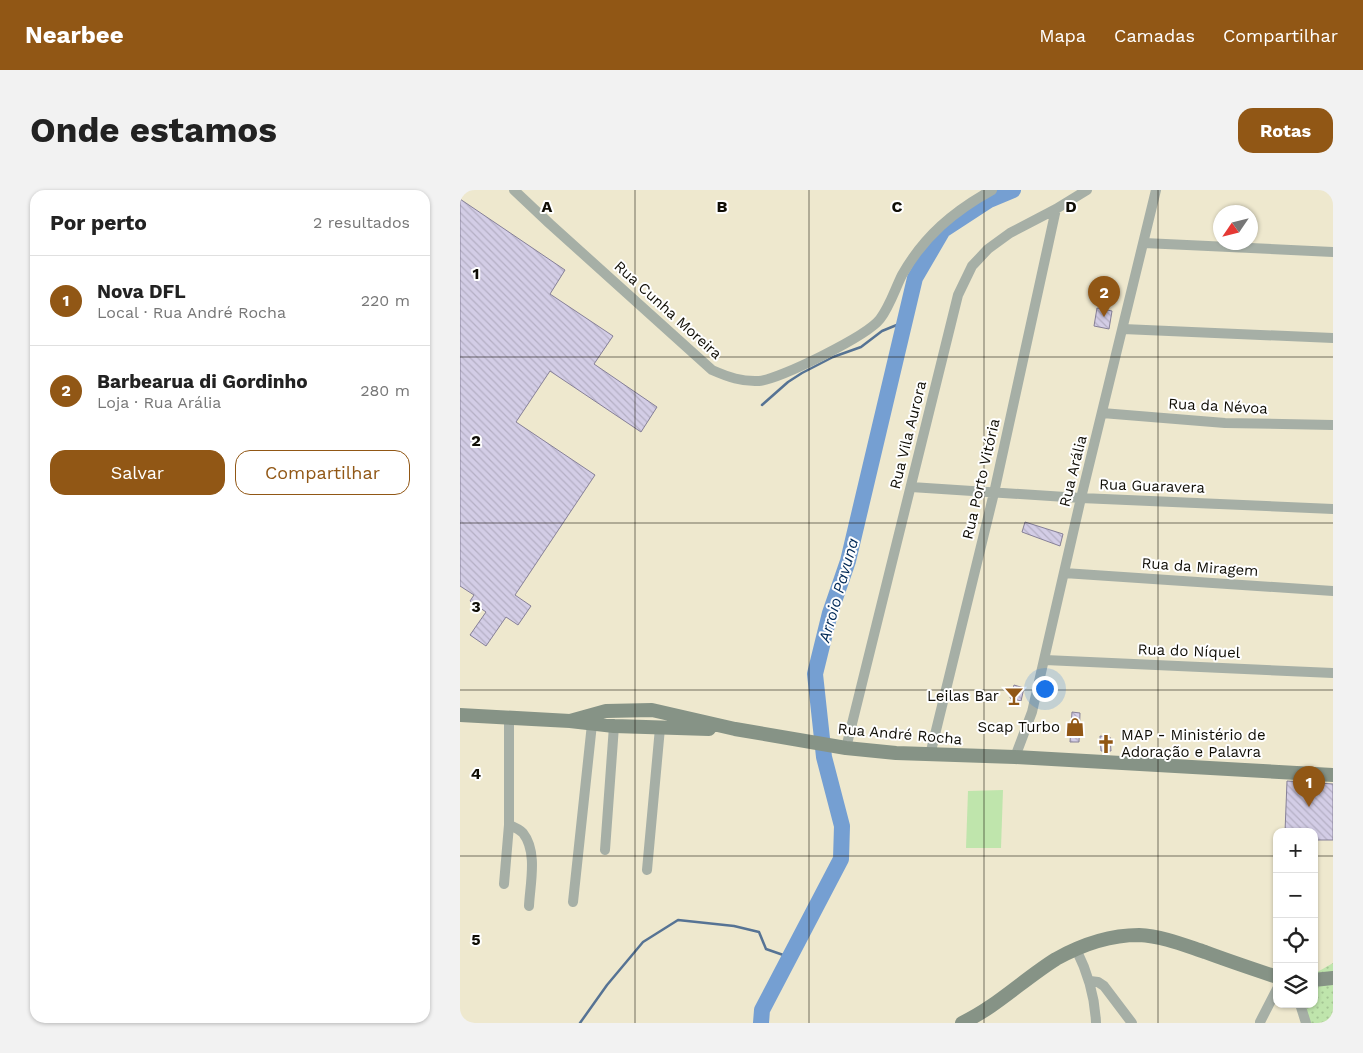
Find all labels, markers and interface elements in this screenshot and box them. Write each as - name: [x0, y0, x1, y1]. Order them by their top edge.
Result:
- text: Nearbee: [25, 21, 124, 49]
- text: Mapa: [1039, 25, 1086, 46]
- text: Camadas: [1114, 25, 1195, 46]
- text: Compartilhar: [1223, 25, 1338, 46]
- button: Rotas: [1238, 108, 1333, 153]
- text: Onde estamos: [30, 109, 277, 151]
- text: A: [542, 197, 553, 216]
- text: B: [717, 197, 728, 216]
- text: C: [892, 197, 903, 216]
- text: D: [1065, 197, 1077, 216]
- north arrow: [1213, 205, 1258, 250]
- text: Por perto: [50, 210, 147, 235]
- text: 2 resultados: [313, 213, 410, 232]
- street label: Rua Cunha Moreira: [611, 257, 726, 363]
- text: 1: [473, 264, 479, 283]
- pin: 2: [1088, 276, 1120, 317]
- text: Nova DFL: [97, 280, 186, 303]
- text: 1: [63, 291, 69, 310]
- text: 220 m: [361, 291, 410, 310]
- text: Local · Rua André Rocha: [97, 303, 286, 322]
- text: Barbearua di Gordinho: [97, 370, 308, 393]
- street label: Rua Vila Aurora: [886, 378, 930, 491]
- text: 2: [61, 381, 71, 400]
- text: 280 m: [360, 381, 410, 400]
- text: Loja · Rua Arália: [97, 393, 221, 412]
- street label: Rua da Névoa: [1168, 394, 1269, 418]
- street label: Rua Porto Vitória: [958, 416, 1004, 541]
- text: 2: [471, 431, 481, 450]
- street label: Rua Arália: [1055, 433, 1091, 509]
- button: Salvar: [50, 450, 225, 495]
- button: Compartilhar: [235, 450, 410, 495]
- street label: Rua Guaravera: [1099, 475, 1206, 497]
- water label: Arroio Pavuna: [814, 536, 862, 645]
- street label: Rua da Miragem: [1141, 554, 1259, 580]
- text: 3: [471, 597, 481, 616]
- street label: Rua do Níquel: [1137, 640, 1241, 662]
- your location: [1032, 676, 1058, 702]
- bar icon: Leilas Bar: [1003, 685, 1025, 707]
- place label: Leilas Bar: [927, 687, 999, 705]
- shop icon: Scap Turbo: [1064, 716, 1086, 738]
- place label: Scap Turbo: [978, 718, 1060, 736]
- street label: Rua André Rocha: [837, 720, 963, 748]
- place label: MAP - Ministério de Adoração e Palavra: [1121, 726, 1266, 761]
- church icon: MAP - Ministério de Adoração e Palavra: [1095, 733, 1117, 755]
- text: 4: [471, 764, 481, 783]
- pin: 1: [1293, 766, 1325, 807]
- map controls: [1273, 828, 1318, 1008]
- button: +: [1273, 828, 1318, 873]
- button: −: [1273, 873, 1318, 918]
- button: locate: [1273, 918, 1318, 963]
- text: 5: [471, 930, 481, 949]
- button: layers: [1273, 963, 1318, 1008]

